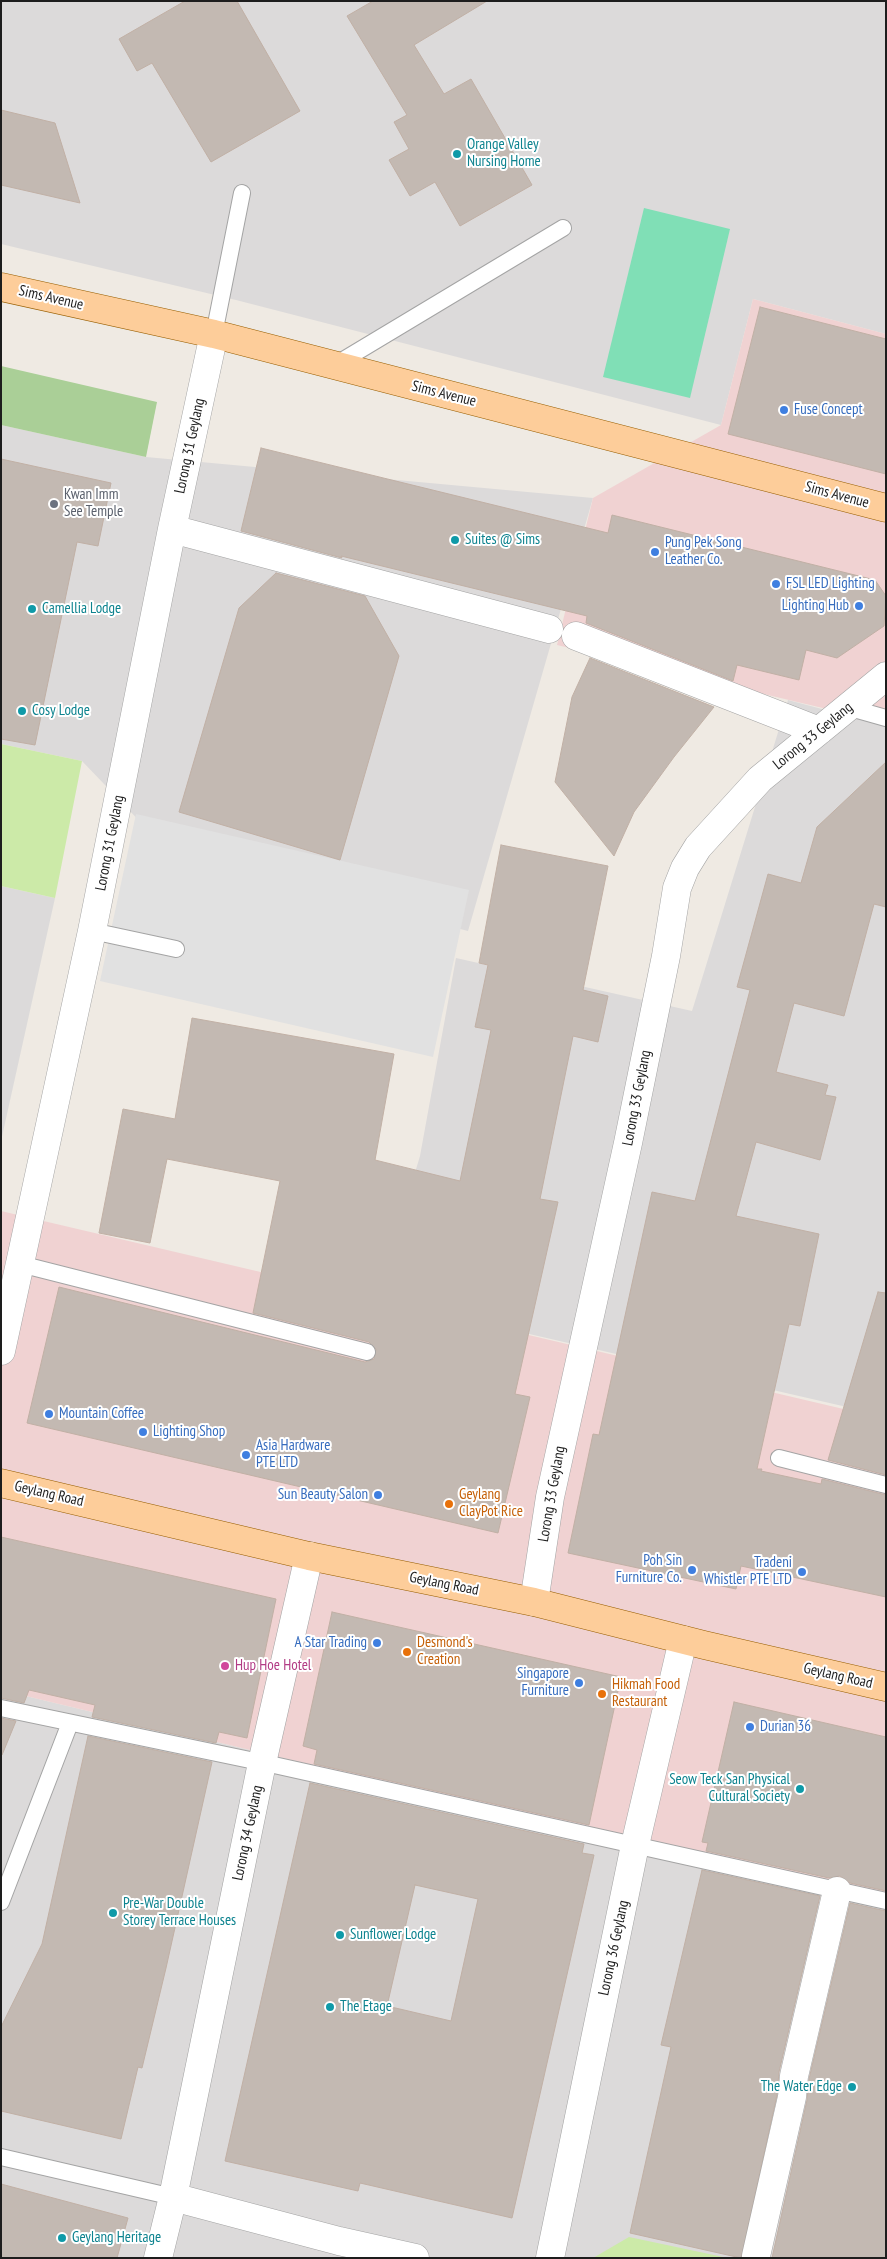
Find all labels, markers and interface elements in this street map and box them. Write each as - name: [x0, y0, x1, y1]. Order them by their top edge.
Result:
- place label: Orange Valley Nursing Home: [467, 136, 541, 171]
- marker: Orange Valley Nursing Home: [451, 148, 463, 160]
- street label: Sims Avenue: [17, 282, 85, 314]
- street label: Sims Avenue: [410, 377, 478, 411]
- street label: Lorong 31 Geylang: [171, 397, 209, 495]
- place label: Fuse Concept: [794, 401, 863, 419]
- marker: Fuse Concept: [778, 404, 790, 416]
- street label: Sims Avenue: [803, 478, 871, 512]
- place label: Kwan Imm See Temple: [64, 486, 123, 521]
- marker: Kwan Imm See Temple: [48, 498, 60, 510]
- place label: Suites @ Sims: [465, 531, 540, 549]
- marker: Suites @ Sims: [449, 534, 461, 546]
- place label: Pung Pek Song Leather Co.: [665, 534, 742, 569]
- marker: Pung Pek Song Leather Co.: [649, 546, 661, 558]
- place label: FSL LED Lighting: [786, 575, 875, 593]
- marker: FSL LED Lighting: [770, 578, 782, 590]
- place label: Lighting Hub: [782, 597, 849, 615]
- place label: Camellia Lodge: [42, 600, 121, 618]
- marker: Lighting Hub: [853, 600, 865, 612]
- marker: Camellia Lodge: [26, 603, 38, 615]
- street label: Lorong 33 Geylang: [770, 698, 856, 774]
- place label: Cosy Lodge: [32, 702, 90, 720]
- marker: Cosy Lodge: [16, 705, 28, 717]
- street label: Lorong 31 Geylang: [92, 794, 128, 892]
- street label: Lorong 33 Geylang: [619, 1049, 655, 1147]
- place label: Mountain Coffee: [59, 1405, 144, 1423]
- marker: Mountain Coffee: [43, 1408, 55, 1420]
- place label: Lighting Shop: [153, 1423, 225, 1441]
- marker: Lighting Shop: [137, 1426, 149, 1438]
- place label: Asia Hardware PTE LTD: [256, 1437, 330, 1472]
- street label: Lorong 33 Geylang: [535, 1445, 569, 1543]
- marker: Asia Hardware PTE LTD: [240, 1449, 252, 1461]
- street label: Geylang Road: [13, 1477, 85, 1511]
- place label: Sun Beauty Salon: [278, 1486, 368, 1504]
- place label: Geylang ClayPot Rice: [459, 1486, 523, 1521]
- marker: Sun Beauty Salon: [372, 1489, 384, 1501]
- marker: Geylang ClayPot Rice: [443, 1498, 455, 1510]
- place label: Poh Sin Furniture Co.: [616, 1552, 682, 1587]
- place label: Tradeni Whistler PTE LTD: [704, 1554, 792, 1589]
- marker: Poh Sin Furniture Co.: [686, 1564, 698, 1576]
- marker: Tradeni Whistler PTE LTD: [796, 1566, 808, 1578]
- street label: Geylang Road: [408, 1568, 480, 1600]
- place label: A Star Trading: [295, 1634, 367, 1652]
- place label: Desmond's Creation: [417, 1634, 472, 1669]
- marker: A Star Trading: [371, 1637, 383, 1649]
- marker: Desmond's Creation: [401, 1646, 413, 1658]
- place label: Hup Hoe Hotel: [235, 1657, 311, 1675]
- street label: Geylang Road: [802, 1659, 874, 1693]
- marker: Hup Hoe Hotel: [219, 1660, 231, 1672]
- place label: Singapore Furniture: [517, 1665, 569, 1700]
- place label: Hikmah Food Restaurant: [612, 1676, 680, 1711]
- marker: Singapore Furniture: [573, 1677, 585, 1689]
- marker: Hikmah Food Restaurant: [596, 1688, 608, 1700]
- place label: Durian 36: [760, 1718, 811, 1736]
- marker: Durian 36: [744, 1721, 756, 1733]
- place label: Seow Teck San Physical Cultural Society: [669, 1771, 790, 1806]
- marker: Seow Teck San Physical Cultural Society: [794, 1783, 806, 1795]
- street label: Lorong 34 Geylang: [229, 1784, 267, 1882]
- place label: Pre-War Double Storey Terrace Houses: [123, 1895, 236, 1930]
- street label: Lorong 36 Geylang: [595, 1899, 633, 1997]
- marker: Pre-War Double Storey Terrace Houses: [107, 1907, 119, 1919]
- place label: Sunflower Lodge: [350, 1926, 436, 1944]
- marker: Sunflower Lodge: [334, 1929, 346, 1941]
- place label: The Etage: [340, 1998, 392, 2016]
- marker: The Etage: [324, 2001, 336, 2013]
- place label: The Water Edge: [761, 2078, 842, 2096]
- marker: The Water Edge: [846, 2081, 858, 2093]
- place label: Geylang Heritage: [72, 2229, 161, 2247]
- marker: Geylang Heritage: [56, 2232, 68, 2244]

